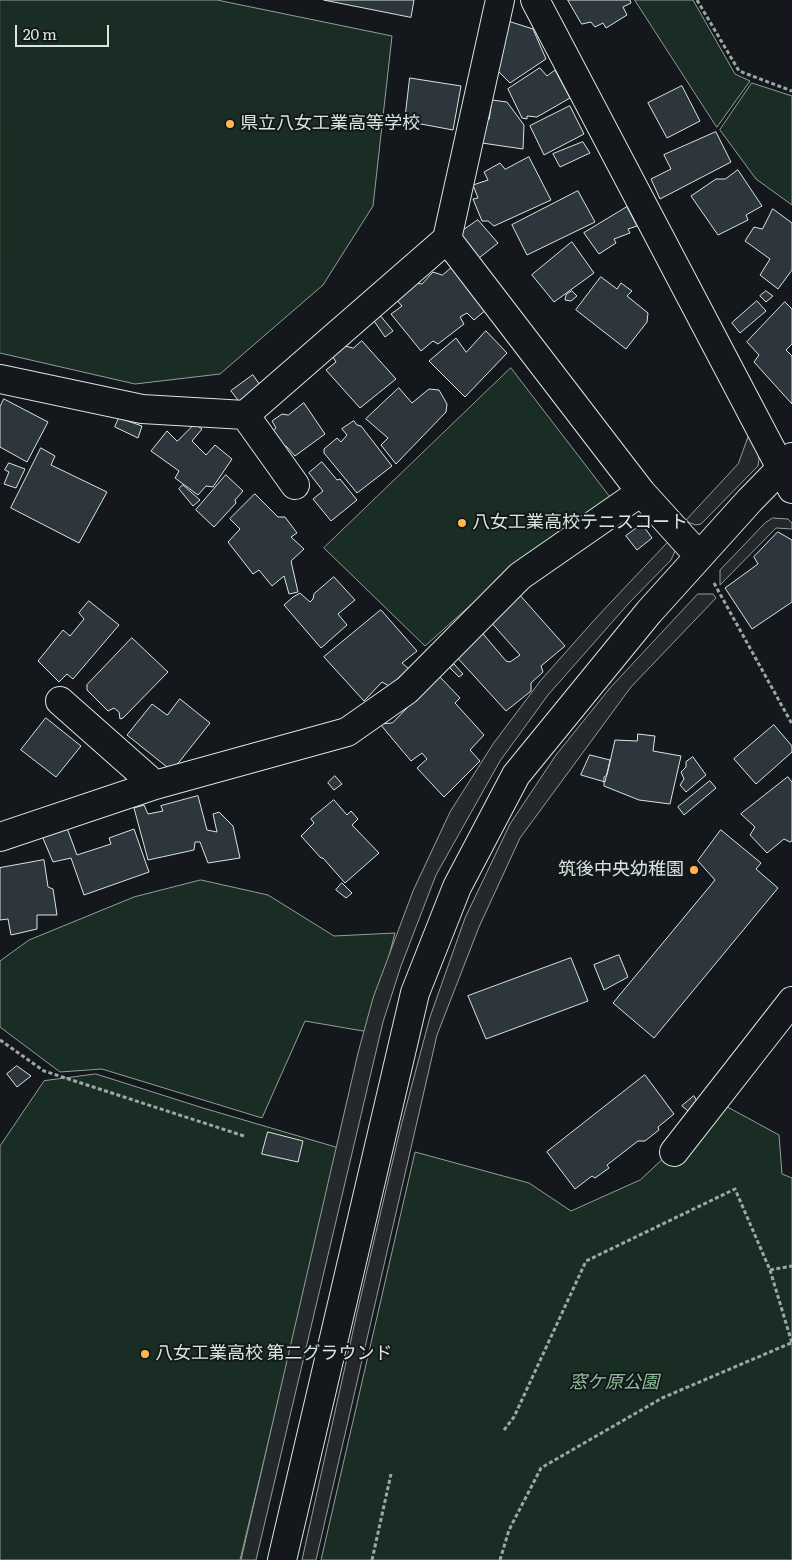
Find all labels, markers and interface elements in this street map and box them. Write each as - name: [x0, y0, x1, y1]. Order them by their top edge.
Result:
- scale bar: [18, 15, 111, 47]
- text: 20 m: [23, 22, 57, 45]
- place label: 県立八女工業高等学校: [240, 113, 420, 135]
- marker: 県立八女工業高等学校: [224, 118, 236, 130]
- place label: 八女工業高校テニスコート: [472, 512, 688, 534]
- marker: 八女工業高校テニスコート: [456, 517, 468, 529]
- place label: 筑後中央幼稚園: [558, 859, 684, 881]
- marker: 筑後中央幼稚園: [688, 864, 700, 876]
- place label: 八女工業高校 第二グラウンド: [155, 1343, 393, 1365]
- marker: 八女工業高校 第二グラウンド: [139, 1348, 151, 1360]
- park label: 窓ケ原公園: [569, 1372, 659, 1394]

